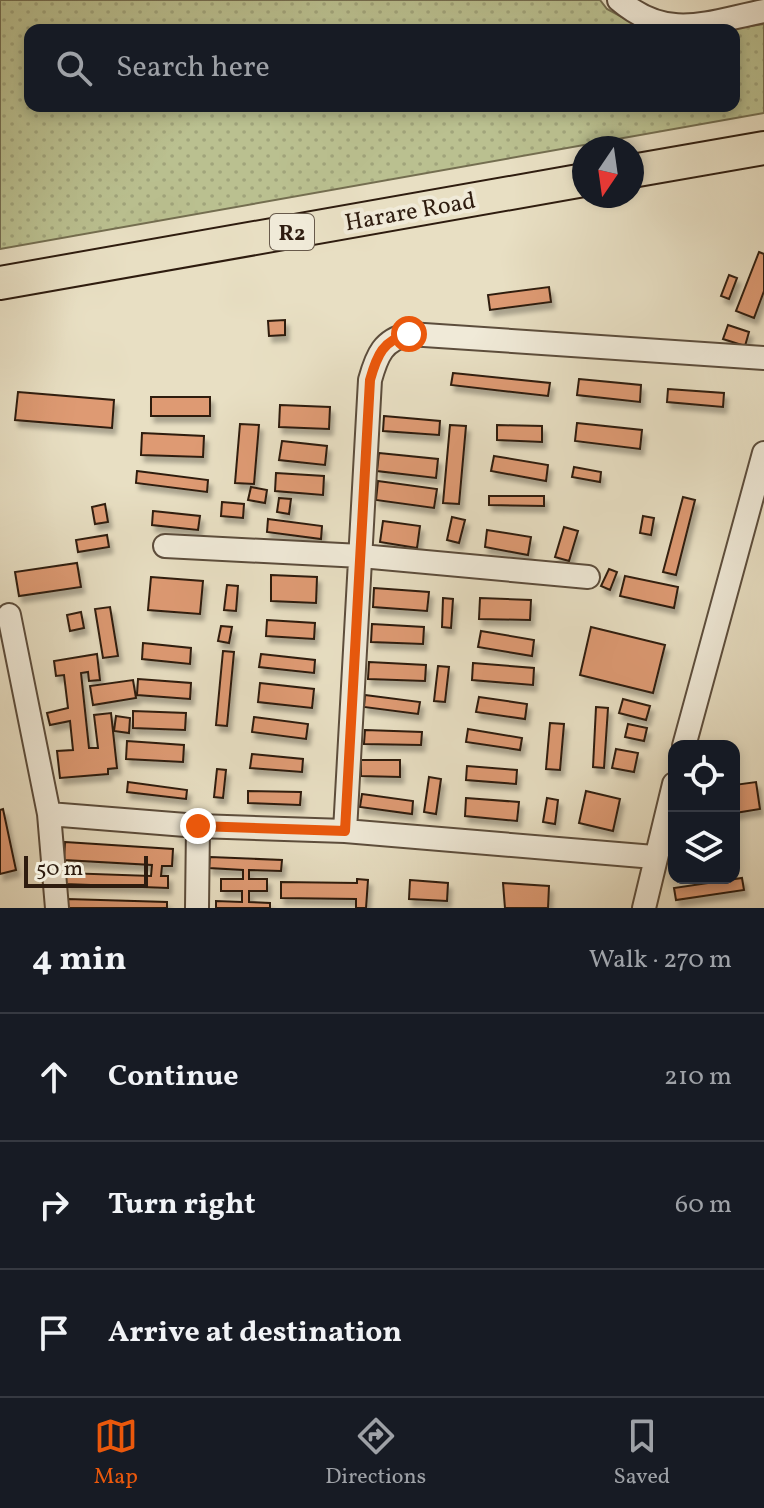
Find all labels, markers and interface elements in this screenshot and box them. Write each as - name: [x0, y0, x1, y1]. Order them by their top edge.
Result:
- search box: [24, 24, 740, 112]
- icon: search: [52, 46, 96, 90]
- text: Search here: [116, 47, 270, 89]
- north arrow: [572, 136, 644, 208]
- street label: Harare Road: [342, 185, 479, 241]
- road number: R2: [270, 214, 314, 250]
- route start: [391, 316, 427, 352]
- map controls: [668, 740, 740, 884]
- button: locate: [668, 740, 740, 812]
- route end: [180, 808, 216, 844]
- button: layers: [668, 812, 740, 884]
- scale bar: [24, 852, 148, 888]
- text: 50 m: [36, 854, 83, 885]
- text: 4 min: [32, 937, 127, 984]
- text: Walk · 270 m: [589, 942, 732, 978]
- icon: ahead: [32, 1055, 76, 1099]
- text: Continue: [108, 1056, 239, 1098]
- text: 210 m: [664, 1059, 732, 1095]
- icon: right: [32, 1183, 76, 1227]
- text: Turn right: [108, 1184, 256, 1226]
- text: 60 m: [675, 1187, 732, 1223]
- icon: arrive: [32, 1311, 76, 1355]
- text: Arrive at destination: [108, 1312, 402, 1354]
- tab: Map: [94, 1414, 138, 1493]
- tab: Directions: [325, 1414, 426, 1493]
- tab: Saved: [614, 1414, 670, 1493]

